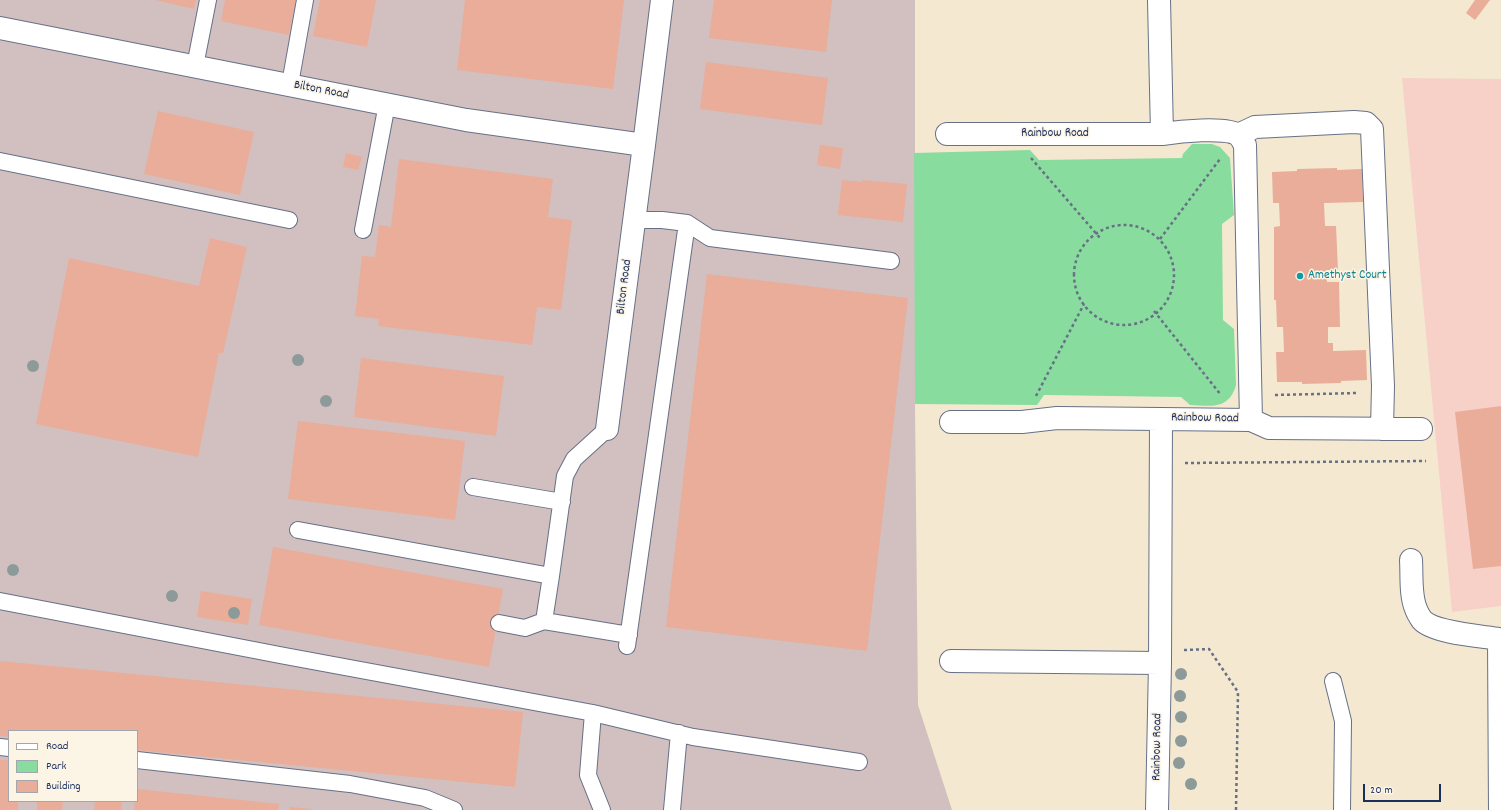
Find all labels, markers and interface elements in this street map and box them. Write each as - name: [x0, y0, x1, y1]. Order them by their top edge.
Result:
- street label: Bilton Road: [292, 78, 350, 104]
- street label: Rainbow Road: [1021, 126, 1089, 142]
- street label: Bilton Road: [614, 259, 636, 315]
- place label: Amethyst Court: [1308, 268, 1386, 284]
- marker: Amethyst Court: [1295, 271, 1305, 281]
- street label: Rainbow Road: [1171, 411, 1239, 427]
- street label: Rainbow Road: [1150, 713, 1166, 781]
- legend: [8, 730, 138, 802]
- text: Road: [46, 738, 68, 755]
- text: Park: [46, 758, 66, 775]
- scale bar: [1365, 776, 1443, 802]
- text: Building: [46, 778, 81, 795]
- text: 20 m: [1370, 782, 1393, 799]

